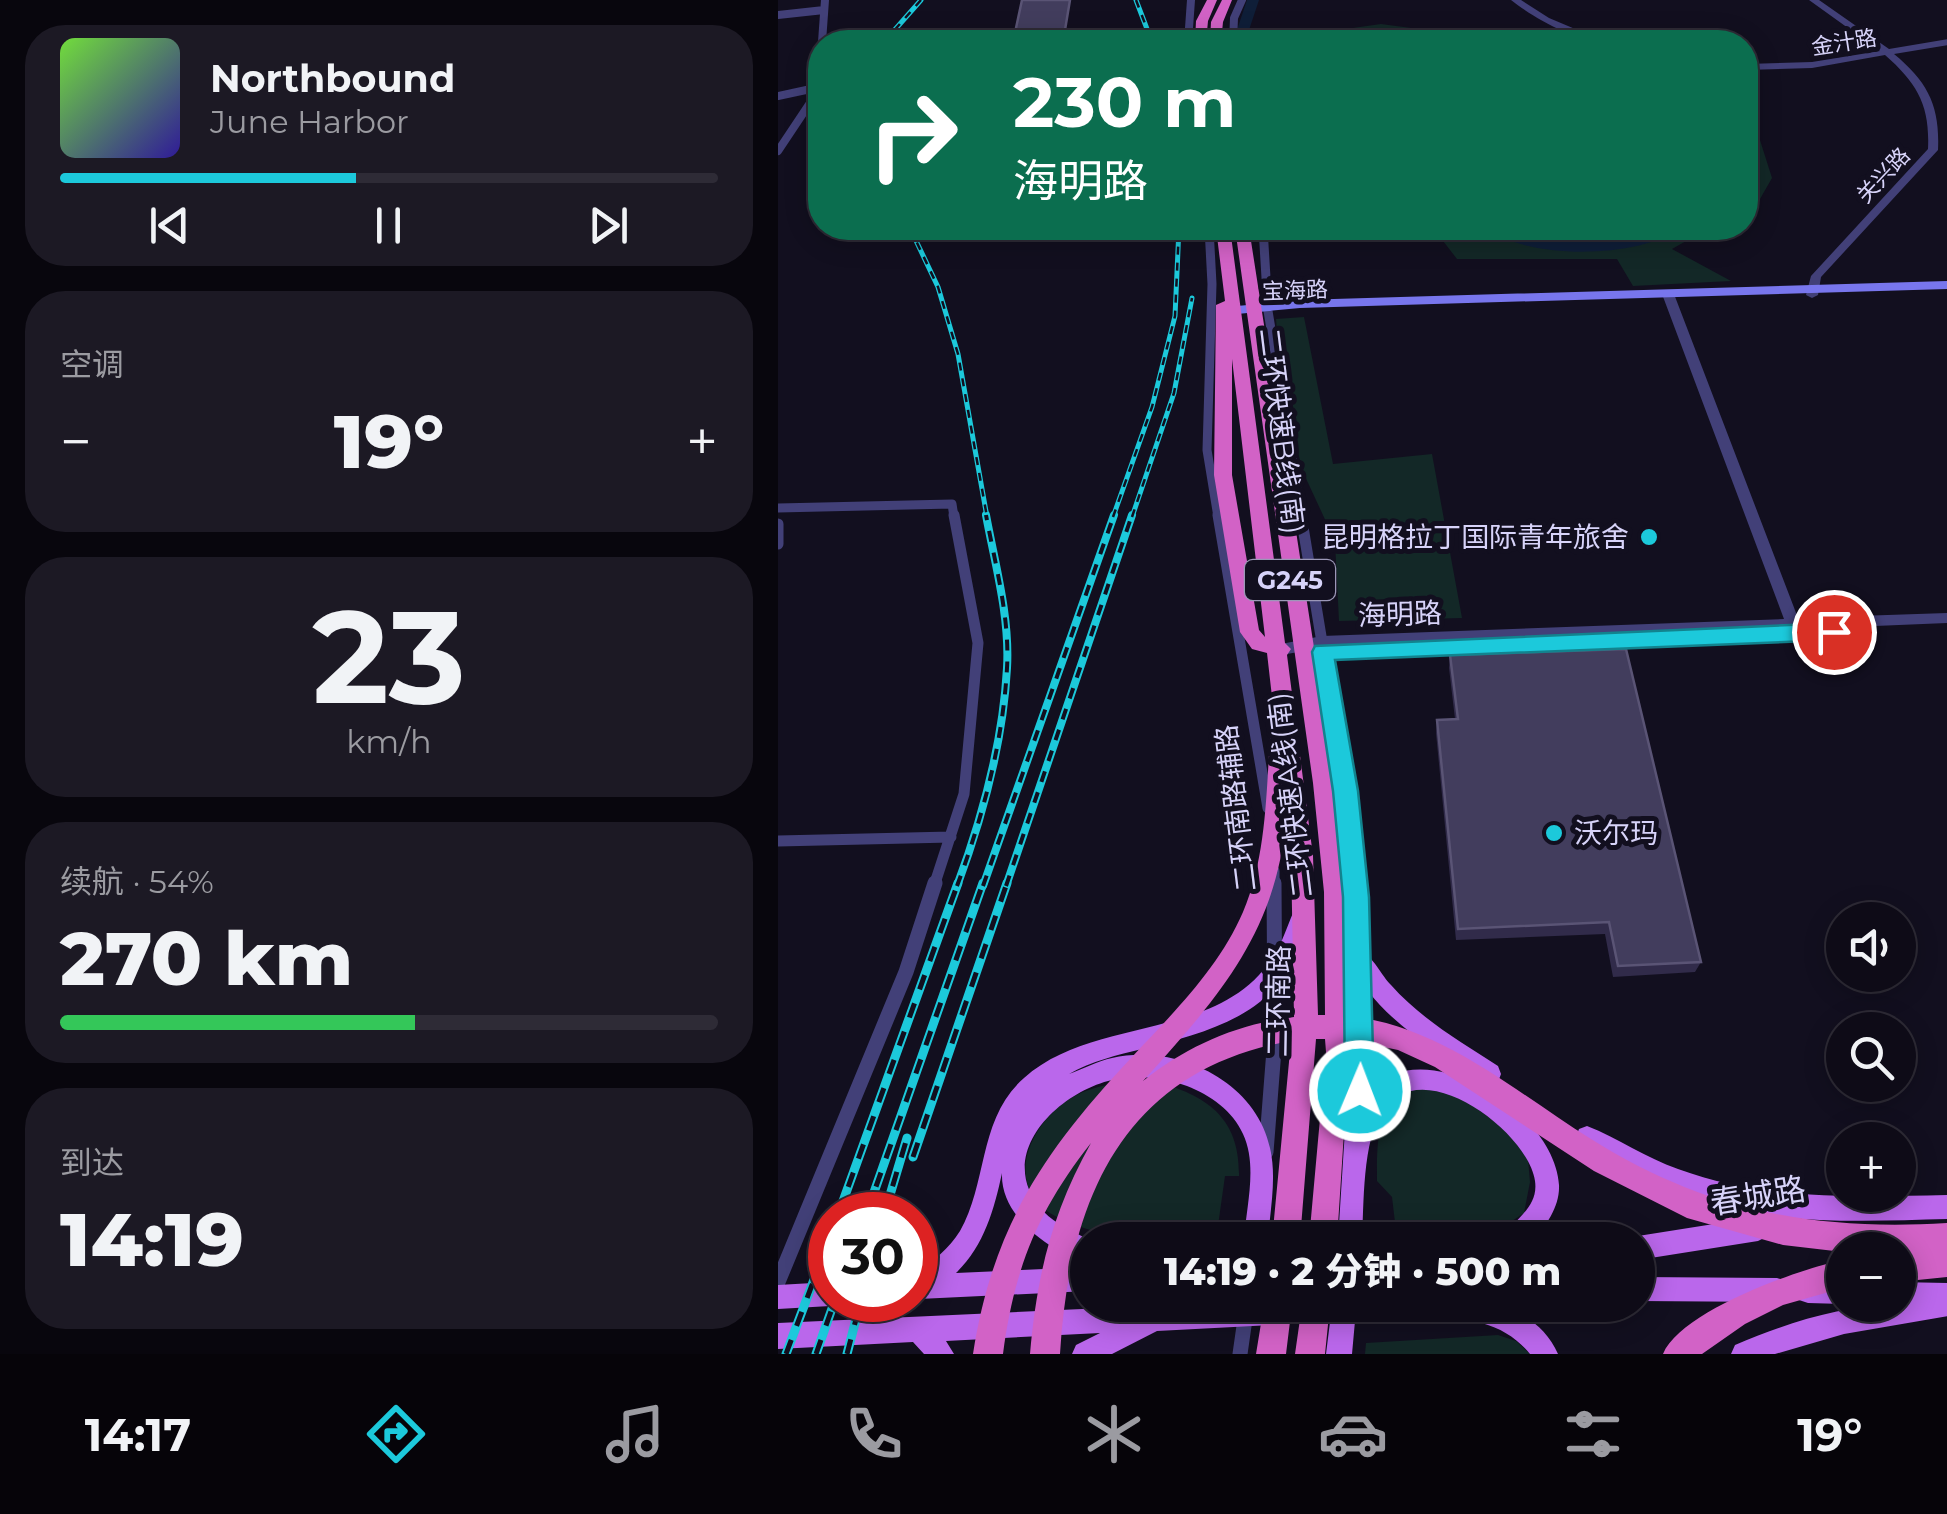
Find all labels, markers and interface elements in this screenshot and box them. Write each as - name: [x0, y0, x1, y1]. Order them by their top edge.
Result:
- street label: 金汁路: [1809, 24, 1879, 61]
- text: Northbound: [210, 55, 455, 102]
- text: 230 m: [1013, 59, 1237, 145]
- icon: right: [848, 70, 978, 200]
- text: June Harbor: [210, 102, 409, 141]
- street label: 关兴路: [1851, 142, 1916, 209]
- text: 海明路: [1013, 153, 1148, 208]
- icon: previous: [142, 198, 197, 253]
- icon: pause: [361, 198, 416, 253]
- icon: next: [581, 198, 636, 253]
- street label: 宝海路: [1262, 276, 1328, 305]
- street label: 二环快速B线(南): [1252, 326, 1312, 536]
- text: 空调: [60, 345, 124, 384]
- text: 19°: [334, 395, 444, 487]
- text: −: [60, 408, 92, 475]
- text: +: [686, 408, 718, 475]
- place label: 昆明格拉丁国际青年旅舍: [1321, 520, 1629, 554]
- marker: 昆明格拉丁国际青年旅舍: [1638, 526, 1660, 548]
- road number: G245: [1245, 560, 1335, 600]
- text: 23: [312, 577, 466, 736]
- pin: [1792, 590, 1877, 675]
- street label: 海明路: [1357, 596, 1443, 632]
- icon: arrive: [1807, 605, 1862, 660]
- street label: 二环快速A线(南): [1261, 690, 1319, 900]
- text: km/h: [346, 722, 432, 761]
- street label: 二环南路辅路: [1209, 723, 1263, 893]
- place label: 沃尔玛: [1574, 816, 1658, 850]
- marker: 沃尔玛: [1543, 822, 1565, 844]
- text: 续航 · 54%: [60, 862, 214, 901]
- map controls: [1826, 902, 1916, 1322]
- button: sound: [1826, 902, 1916, 992]
- text: 270 km: [60, 912, 353, 1004]
- street label: 二环南路: [1260, 945, 1296, 1057]
- button: search: [1826, 1012, 1916, 1102]
- position arrow: [1308, 1039, 1412, 1143]
- button: +: [1826, 1122, 1916, 1212]
- text: 到达: [60, 1143, 124, 1182]
- street label: 春城路: [1707, 1169, 1808, 1222]
- speed limit sign: 30: [808, 1192, 938, 1322]
- text: 14:19: [60, 1193, 244, 1285]
- button: −: [1826, 1232, 1916, 1322]
- text: 14:19 · 2 分钟 · 500 m: [1164, 1248, 1561, 1295]
- icon: directions: [361, 1399, 431, 1469]
- icon: music: [600, 1399, 670, 1469]
- icon: phone: [839, 1399, 909, 1469]
- icon: climate: [1079, 1399, 1149, 1469]
- icon: car: [1318, 1399, 1388, 1469]
- icon: filters: [1558, 1399, 1628, 1469]
- text: 14:17: [85, 1407, 191, 1462]
- text: 19°: [1797, 1407, 1862, 1462]

